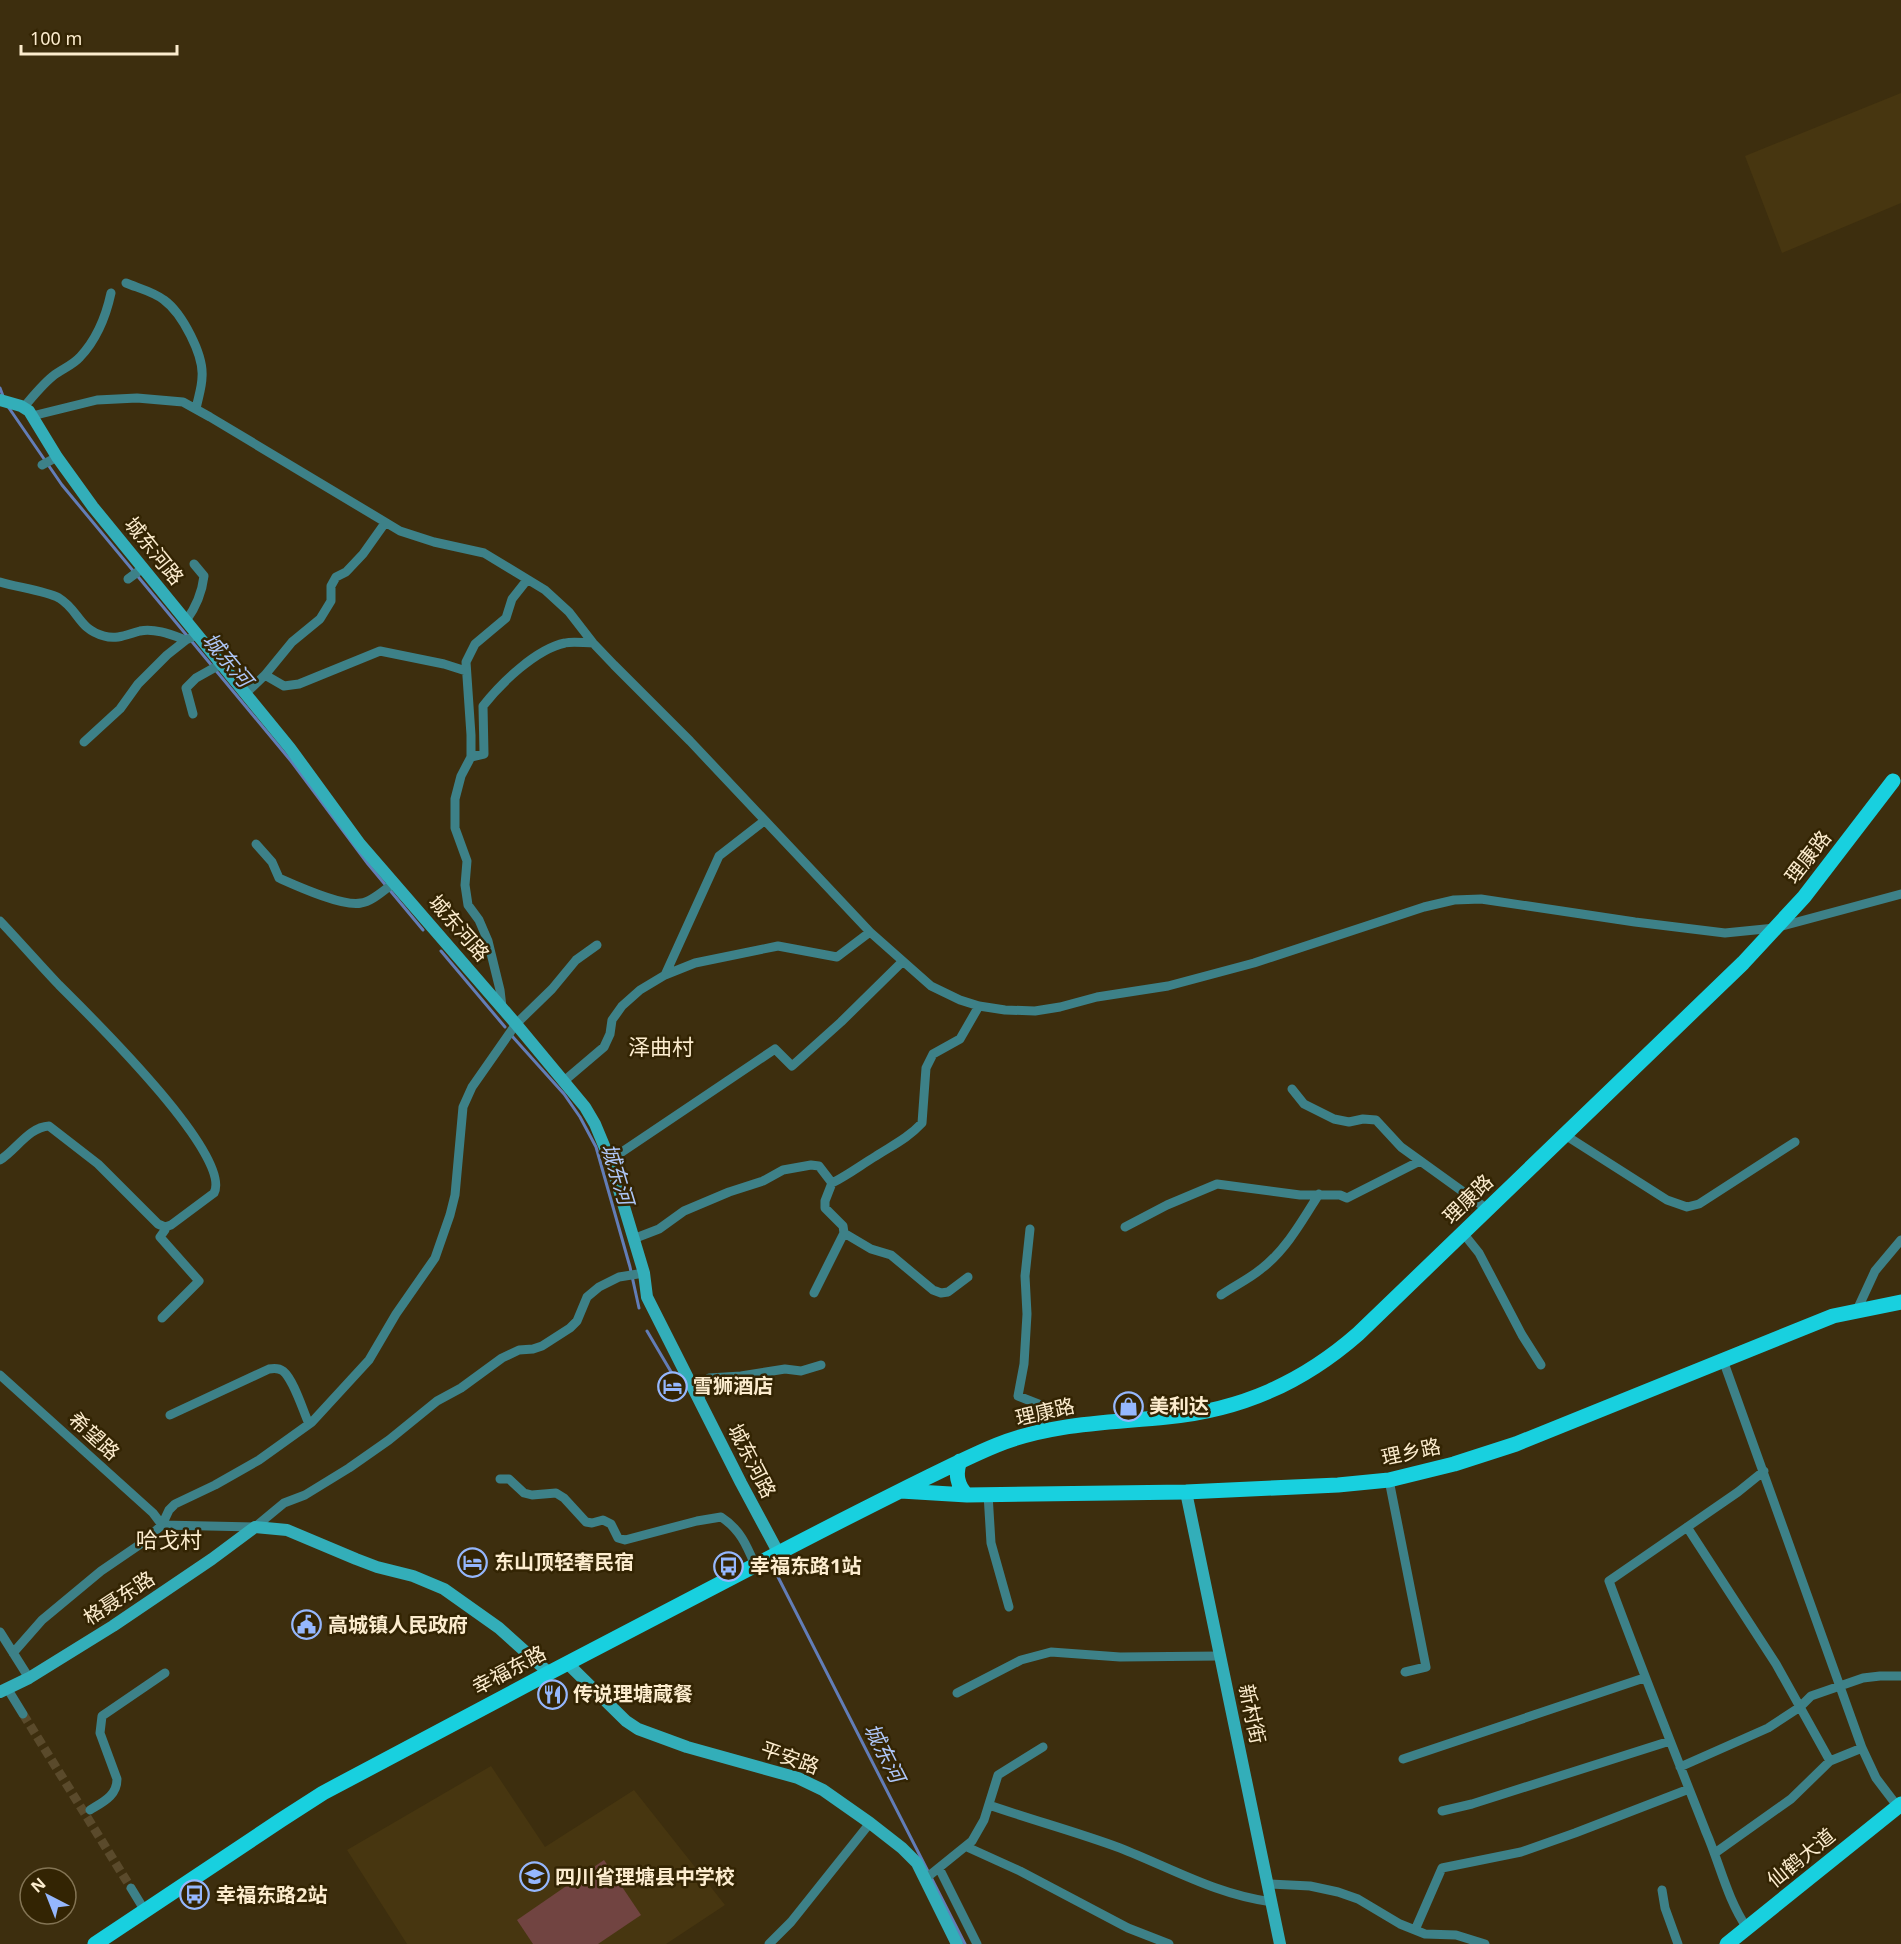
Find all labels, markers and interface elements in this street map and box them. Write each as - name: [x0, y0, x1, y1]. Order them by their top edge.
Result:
- scale bar: [21, 18, 177, 56]
- text: 100 m: [30, 26, 82, 50]
- street label: 城东河路: [119, 511, 190, 590]
- water label: 城东河: [197, 626, 261, 696]
- street label: 理康路: [1778, 825, 1837, 889]
- street label: 城东河路: [423, 889, 496, 967]
- district label: 泽曲村: [628, 1031, 694, 1061]
- water label: 城东河: [595, 1139, 642, 1212]
- street label: 理康路: [1437, 1168, 1499, 1229]
- hotel icon: 雪狮酒店: [656, 1370, 688, 1402]
- place label: 雪狮酒店: [693, 1372, 773, 1399]
- shop icon: 美利达: [1112, 1390, 1144, 1422]
- street label: 理康路: [1013, 1392, 1077, 1431]
- place label: 美利达: [1149, 1392, 1209, 1419]
- street label: 希望路: [63, 1406, 126, 1466]
- street label: 城东河路: [722, 1419, 783, 1503]
- street label: 理乡路: [1379, 1432, 1443, 1471]
- district label: 哈戈村: [136, 1524, 202, 1554]
- hotel icon: 东山顶轻奢民宿: [457, 1546, 489, 1578]
- place label: 东山顶轻奢民宿: [494, 1548, 634, 1575]
- bus stop icon: 幸福东路1站: [713, 1550, 745, 1582]
- place label: 幸福东路1站: [750, 1552, 861, 1579]
- street label: 格聂东路: [78, 1564, 160, 1631]
- public building icon: 高城镇人民政府: [291, 1609, 323, 1641]
- place label: 高城镇人民政府: [328, 1611, 468, 1638]
- street label: 幸福东路: [467, 1639, 550, 1700]
- restaurant icon: 传说理塘蔵餐: [536, 1678, 568, 1710]
- place label: 传说理塘蔵餐: [573, 1680, 693, 1707]
- street label: 新村街: [1233, 1682, 1272, 1746]
- water label: 城东河: [858, 1718, 913, 1791]
- street label: 平安路: [757, 1735, 823, 1780]
- street label: 仙鹤大道: [1761, 1822, 1840, 1893]
- school or university icon: 四川省理塘县中学校: [518, 1861, 550, 1893]
- place label: 四川省理塘县中学校: [555, 1863, 735, 1890]
- north arrow: [18, 1866, 78, 1926]
- text: N: [26, 1872, 50, 1897]
- bus stop icon: 幸福东路2站: [179, 1879, 211, 1911]
- place label: 幸福东路2站: [216, 1881, 327, 1908]

